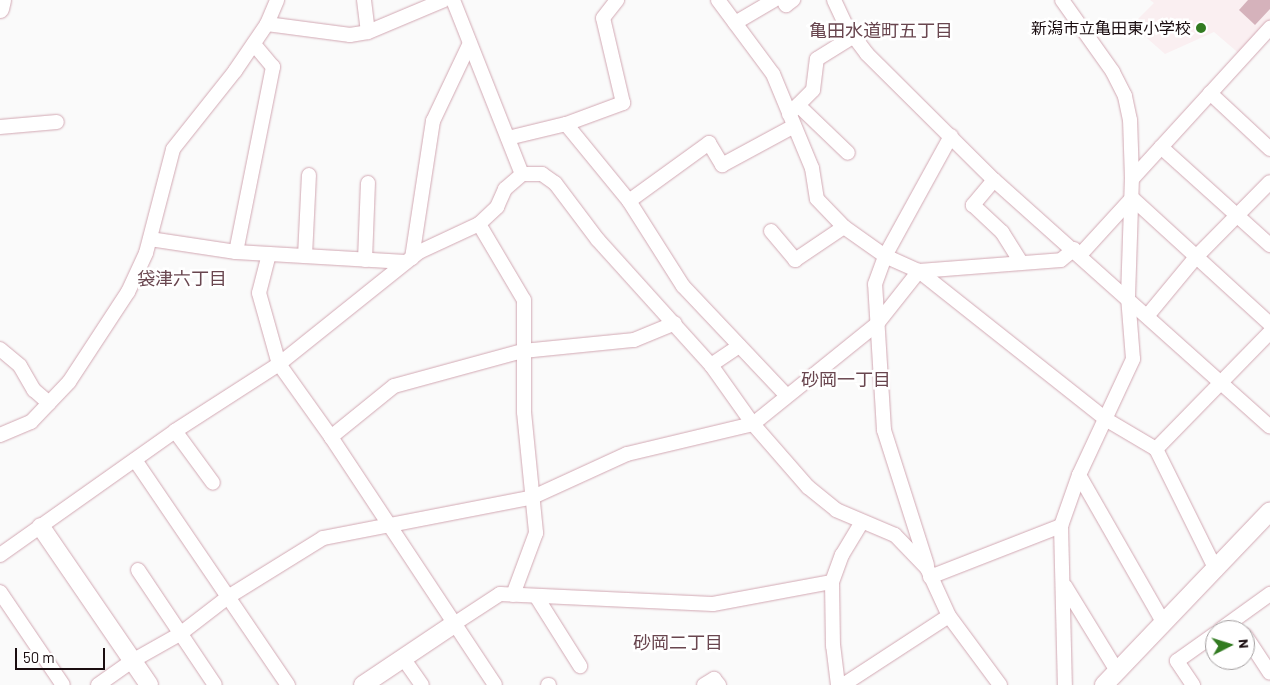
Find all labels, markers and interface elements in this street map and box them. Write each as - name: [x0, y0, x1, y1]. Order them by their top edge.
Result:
- place label: 新潟市立亀田東小学校: [1031, 18, 1191, 38]
- district label: 亀田水道町五丁目: [809, 19, 953, 41]
- marker: 新潟市立亀田東小学校: [1195, 22, 1207, 34]
- district label: 袋津六丁目: [137, 267, 227, 289]
- district label: 砂岡一丁目: [801, 368, 891, 390]
- north arrow: [1205, 620, 1255, 670]
- district label: 砂岡二丁目: [633, 631, 723, 653]
- scale bar: [18, 638, 108, 670]
- text: N: [1236, 638, 1253, 649]
- text: 50 m: [23, 648, 55, 666]

